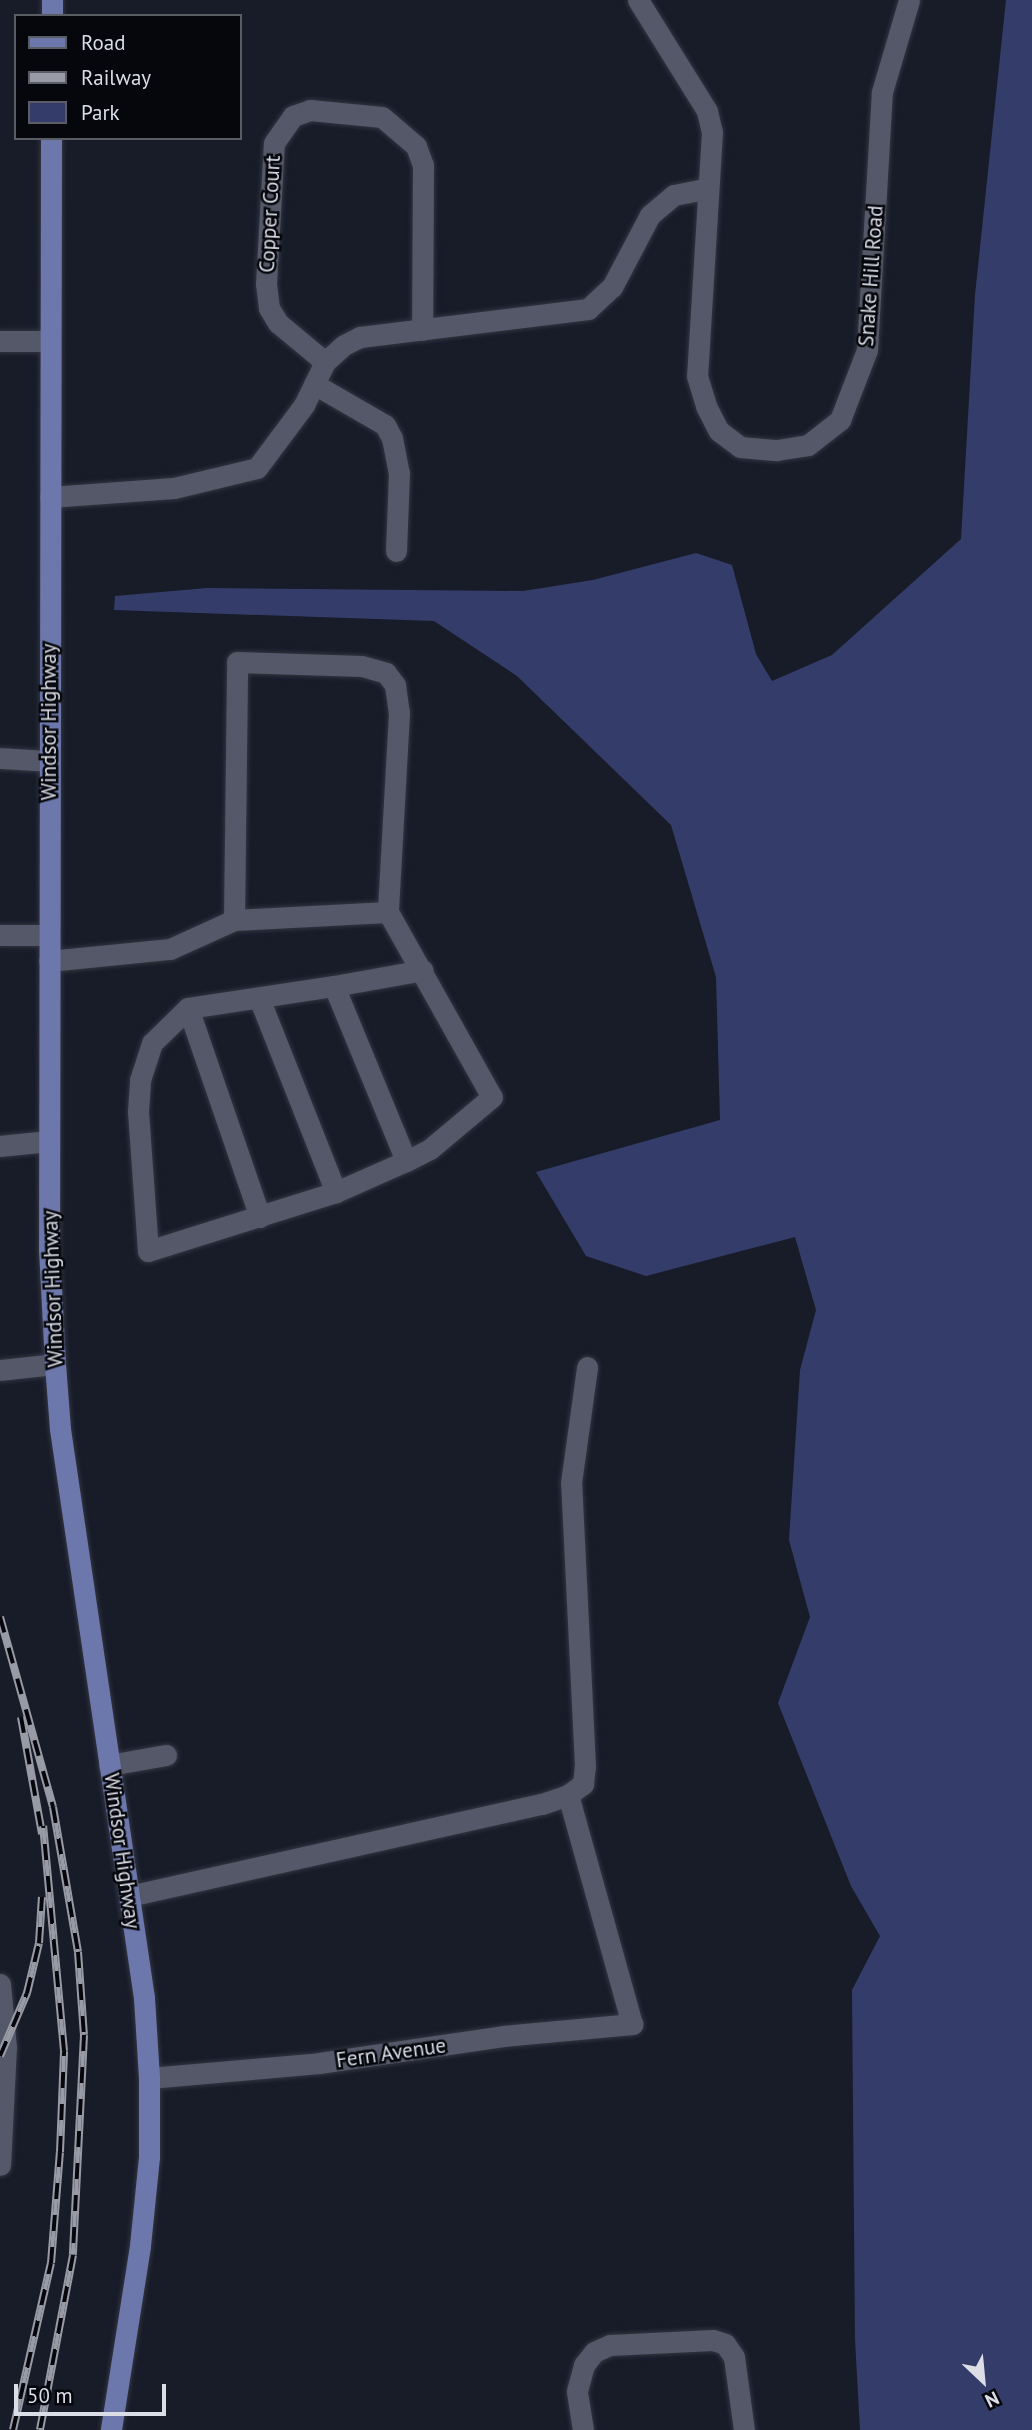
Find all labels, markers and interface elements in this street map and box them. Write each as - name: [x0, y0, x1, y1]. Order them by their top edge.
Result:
- legend: [14, 14, 242, 140]
- text: Road: [81, 29, 125, 56]
- text: Railway: [81, 64, 151, 91]
- text: Park: [81, 99, 120, 126]
- street label: Copper Court: [254, 155, 286, 273]
- street label: Snake Hill Road: [854, 205, 888, 347]
- street label: Windsor Highway: [36, 644, 62, 800]
- street label: Windsor Highway: [38, 1210, 68, 1368]
- street label: Windsor Highway: [99, 1772, 145, 1930]
- street label: Fern Avenue: [334, 2033, 448, 2073]
- north arrow: [948, 2346, 1018, 2416]
- scale bar: [18, 2370, 170, 2414]
- text: 50 m: [27, 2382, 73, 2409]
- text: N: [981, 2386, 1003, 2413]

